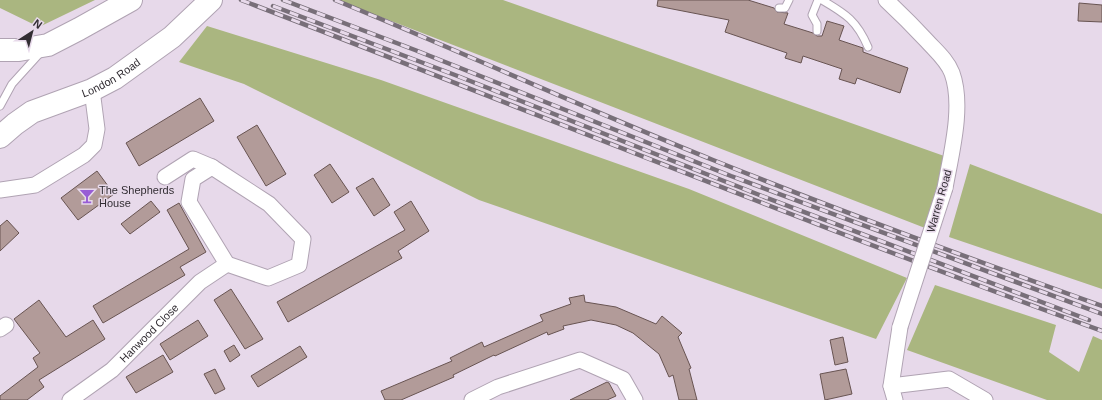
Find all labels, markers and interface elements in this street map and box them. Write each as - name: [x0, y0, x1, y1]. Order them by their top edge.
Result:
- north arrow: [12, 12, 52, 52]
- text: N: [31, 17, 45, 31]
- street label: London Road: [80, 56, 143, 99]
- street label: Warren Road: [924, 168, 954, 234]
- place label: The Shepherds House: [99, 184, 175, 209]
- bar icon: The Shepherds House: [78, 187, 96, 205]
- street label: Hanwood Close: [117, 301, 181, 365]

